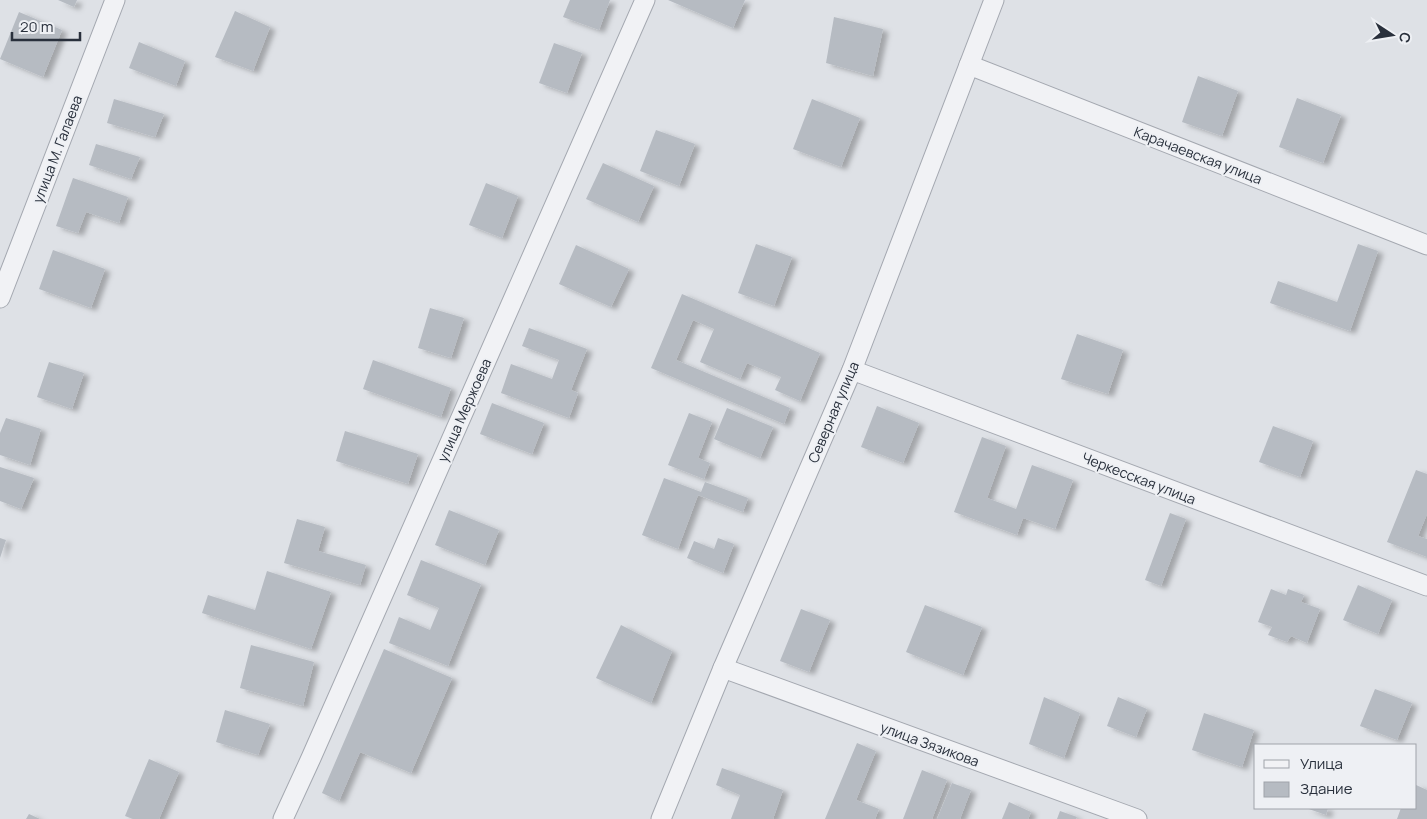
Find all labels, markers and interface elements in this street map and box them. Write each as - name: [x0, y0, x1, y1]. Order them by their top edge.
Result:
- scale bar: [12, 10, 80, 42]
- north arrow: [1367, 10, 1417, 60]
- text: 20 m: [20, 16, 53, 37]
- text: С: [1395, 31, 1416, 45]
- street label: улица М. Галаева: [28, 92, 86, 206]
- street label: Карачаевская улица: [1131, 122, 1265, 188]
- street label: улица Мержоева: [433, 355, 495, 465]
- street label: Северная улица: [803, 358, 863, 466]
- street label: Черкесская улица: [1079, 448, 1199, 508]
- street label: улица Зязикова: [878, 717, 982, 771]
- legend: [1254, 744, 1417, 809]
- text: Улица: [1300, 753, 1343, 774]
- text: Здание: [1300, 778, 1353, 799]

